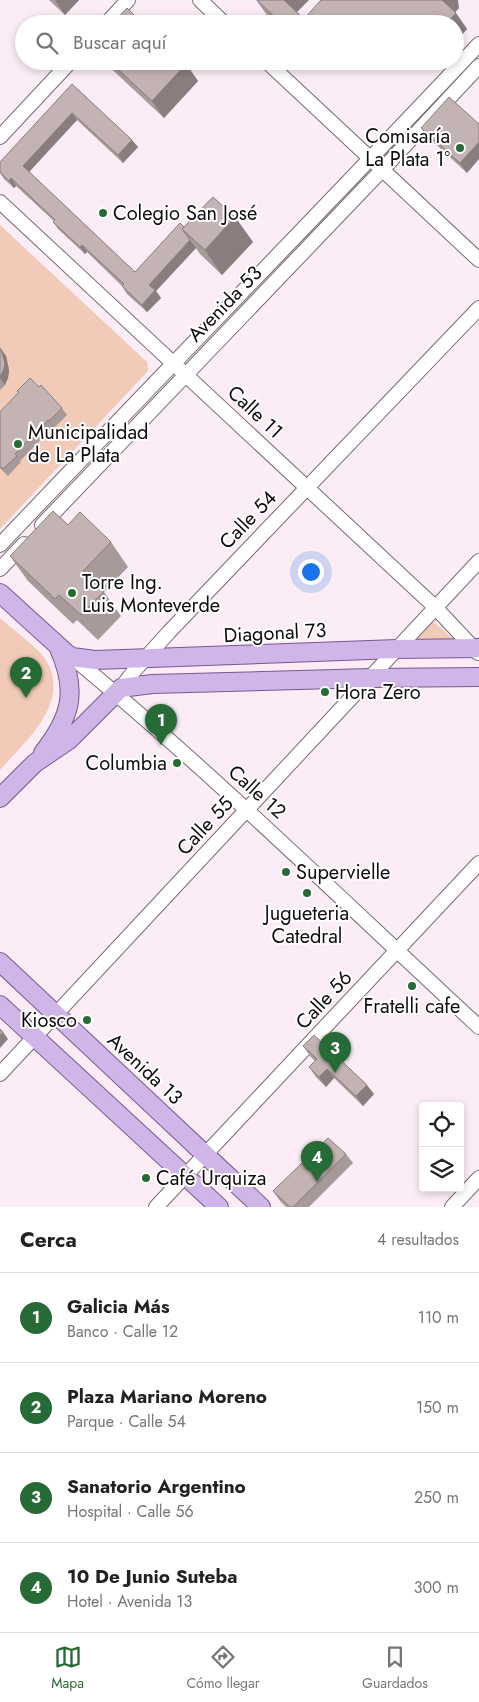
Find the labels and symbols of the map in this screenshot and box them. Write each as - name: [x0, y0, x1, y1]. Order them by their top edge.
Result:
- place label: Comisaría La Plata 1°: [365, 122, 450, 174]
- marker: Comisaría La Plata 1°: [454, 142, 466, 154]
- place label: Colegio San José: [113, 199, 257, 228]
- marker: Colegio San José: [97, 207, 109, 219]
- street label: Avenida 53: [181, 259, 269, 349]
- street label: Calle 11: [221, 379, 289, 445]
- place label: Municipalidad de La Plata: [28, 418, 148, 470]
- marker: Municipalidad de La Plata: [12, 438, 24, 450]
- street label: Calle 54: [213, 484, 284, 556]
- your location: [298, 559, 324, 585]
- place label: Torre Ing. Luis Monteverde: [82, 568, 220, 620]
- marker: Torre Ing. Luis Monteverde: [66, 587, 78, 599]
- street label: Diagonal 73: [223, 616, 327, 650]
- pin: 2: [10, 657, 42, 698]
- place label: Hora Zero: [335, 678, 421, 707]
- marker: Hora Zero: [319, 686, 331, 698]
- pin: 1: [145, 704, 177, 745]
- place label: Columbia: [85, 749, 167, 778]
- marker: Columbia: [171, 757, 183, 769]
- street label: Calle 12: [222, 758, 292, 826]
- street label: Calle 55: [170, 790, 240, 862]
- place label: Supervielle: [296, 858, 390, 887]
- marker: Supervielle: [280, 866, 292, 878]
- marker: Jugueteria Catedral: [301, 887, 313, 899]
- place label: Jugueteria Catedral: [262, 899, 349, 951]
- street label: Calle 56: [289, 964, 359, 1036]
- marker: Fratelli cafe: [406, 980, 418, 992]
- place label: Fratelli cafe: [364, 992, 460, 1021]
- place label: Kiosco: [21, 1006, 77, 1035]
- marker: Kiosco: [81, 1014, 93, 1026]
- street label: Avenida 13: [101, 1026, 189, 1112]
- pin: 3: [319, 1032, 351, 1073]
- pin: 4: [301, 1141, 333, 1182]
- place label: Café Urquiza: [156, 1164, 266, 1193]
- marker: Café Urquiza: [140, 1172, 152, 1184]

